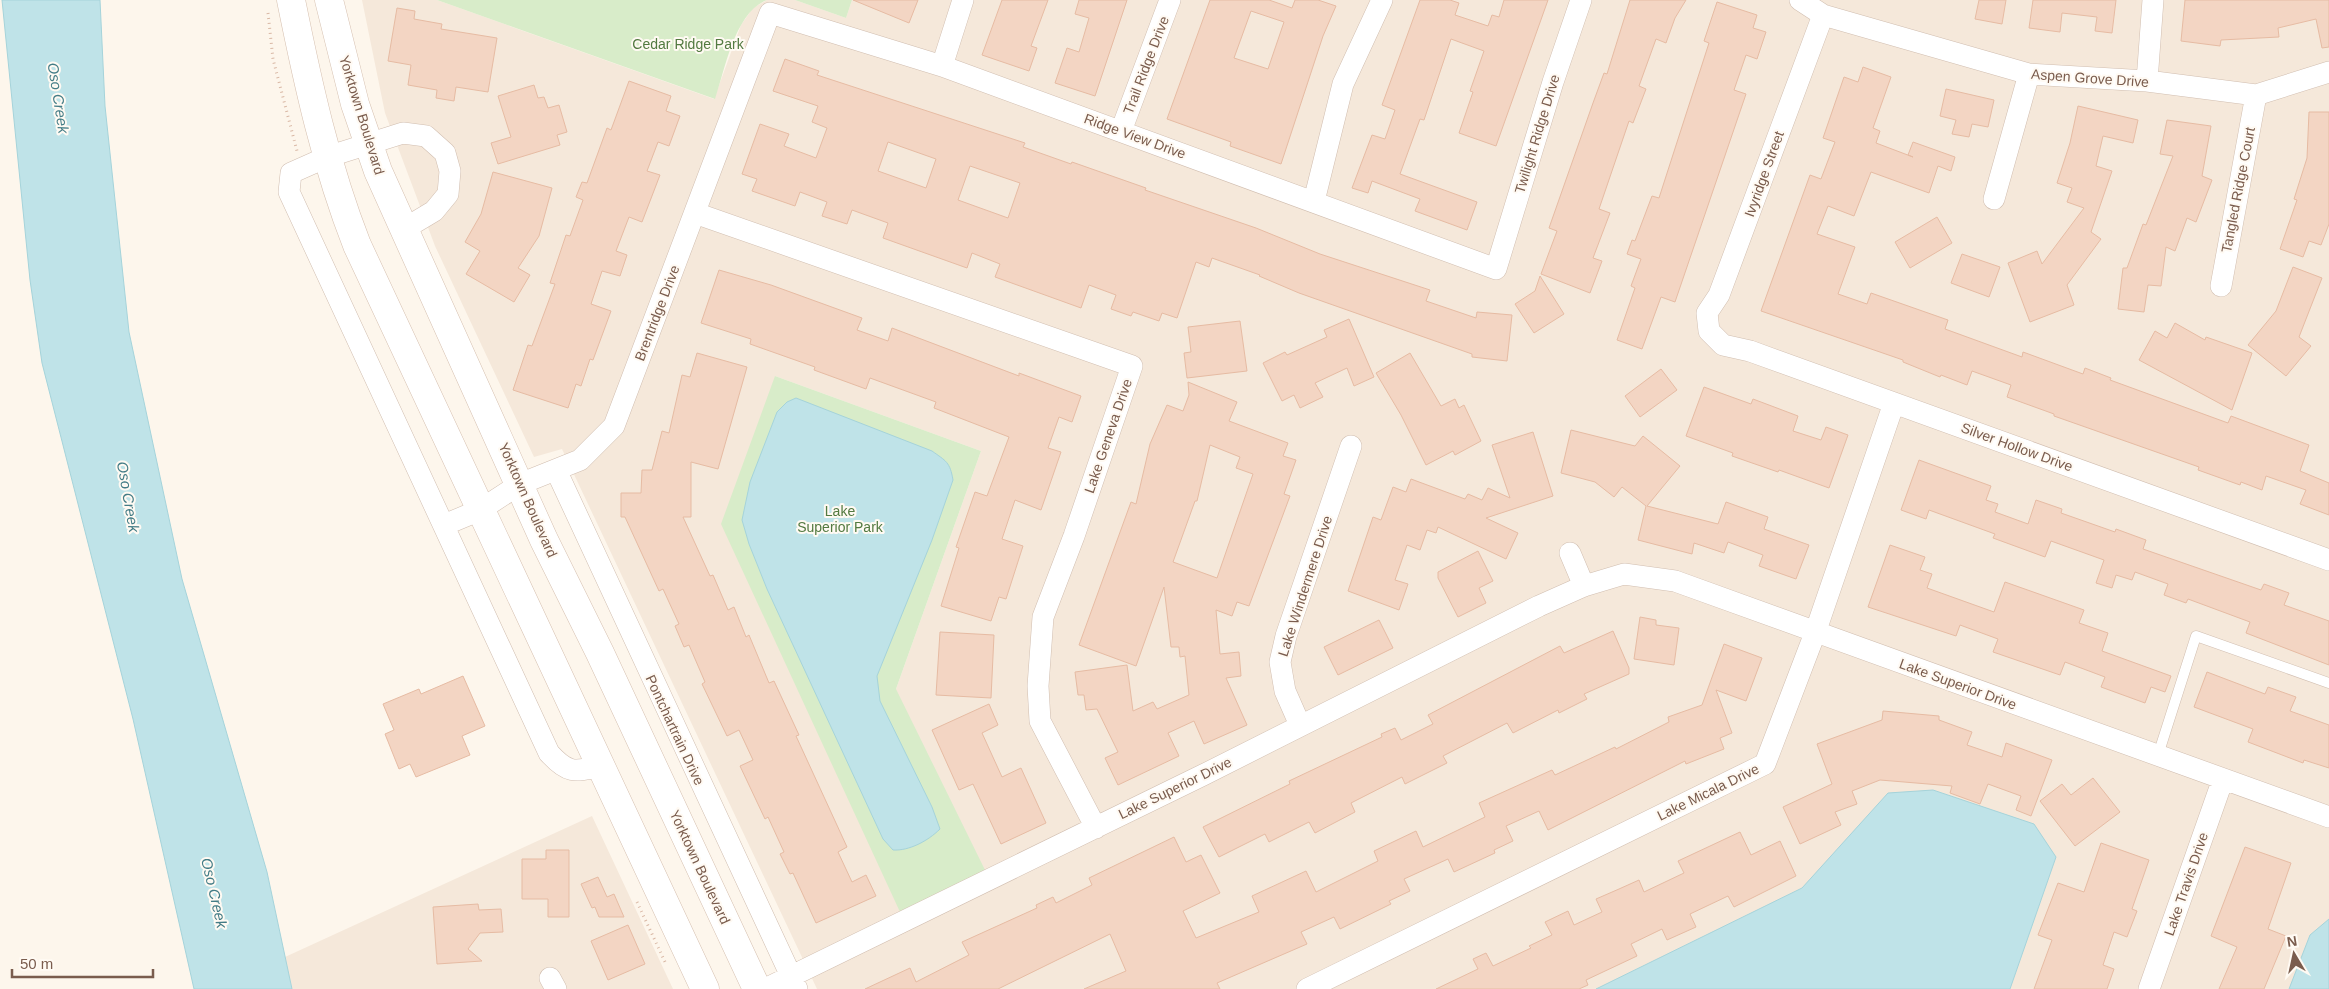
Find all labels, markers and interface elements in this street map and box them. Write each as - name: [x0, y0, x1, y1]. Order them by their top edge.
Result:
- street label: Trail Ridge Drive: [1120, 14, 1172, 116]
- park label: Cedar Ridge Park: [632, 36, 745, 52]
- street label: Yorktown Boulevard: [336, 53, 388, 177]
- water label: Oso Creek: [44, 61, 73, 136]
- street label: Aspen Grove Drive: [2030, 66, 2150, 90]
- street label: Twilight Ridge Drive: [1511, 72, 1563, 195]
- street label: Ridge View Drive: [1082, 110, 1188, 162]
- street label: Tangled Ridge Court: [2218, 126, 2258, 254]
- street label: Ivyridge Street: [1741, 129, 1787, 219]
- street label: Brentridge Drive: [631, 263, 683, 363]
- street label: Lake Geneva Drive: [1081, 377, 1135, 495]
- street label: Silver Hollow Drive: [1959, 419, 2075, 475]
- street label: Yorktown Boulevard: [495, 440, 561, 560]
- water label: Oso Creek: [114, 460, 143, 535]
- park label: Lake Superior Park: [797, 503, 884, 535]
- street label: Lake Windermere Drive: [1275, 513, 1335, 658]
- street label: Lake Superior Drive: [1897, 655, 2019, 713]
- street label: Pontchartrain Drive: [642, 672, 708, 788]
- street label: Lake Superior Drive: [1116, 754, 1234, 822]
- street label: Lake Micala Drive: [1654, 760, 1762, 824]
- street label: Yorktown Boulevard: [667, 807, 733, 927]
- street label: Lake Travis Drive: [2161, 830, 2211, 938]
- water label: Oso Creek: [198, 856, 231, 931]
- north arrow: [2269, 929, 2319, 979]
- text: N: [2286, 932, 2298, 950]
- scale bar: [12, 946, 154, 978]
- text: 50 m: [20, 955, 53, 972]

